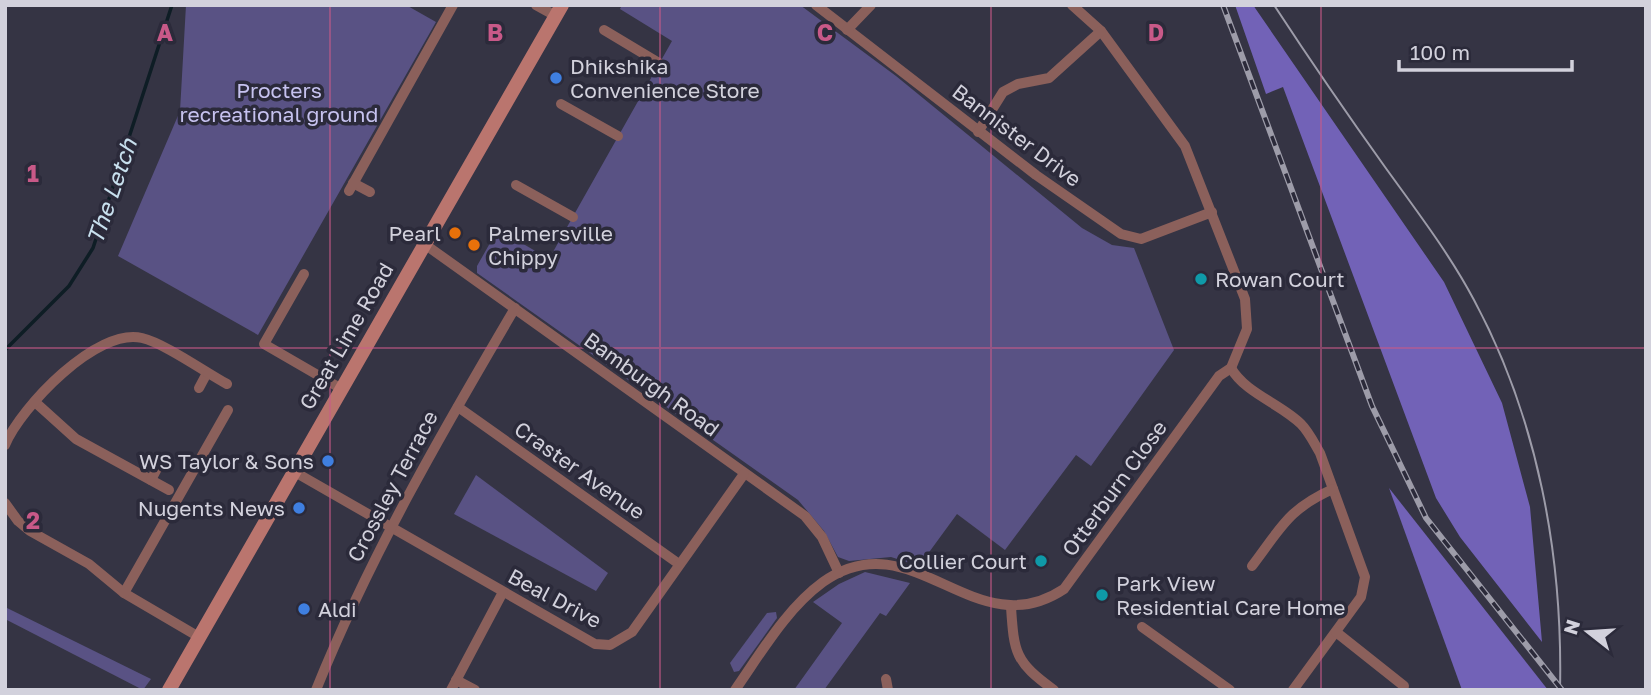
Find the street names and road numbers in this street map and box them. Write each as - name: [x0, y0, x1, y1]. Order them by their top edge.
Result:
- street label: Bannister Drive: [947, 78, 1087, 192]
- street label: Great Lime Road: [293, 258, 399, 414]
- street label: Bamburgh Road: [579, 326, 725, 442]
- street label: Crossley Terrace: [341, 406, 443, 566]
- street label: Craster Avenue: [510, 415, 650, 525]
- street label: Otterburn Close: [1056, 415, 1172, 561]
- street label: Beal Drive: [504, 563, 606, 633]

